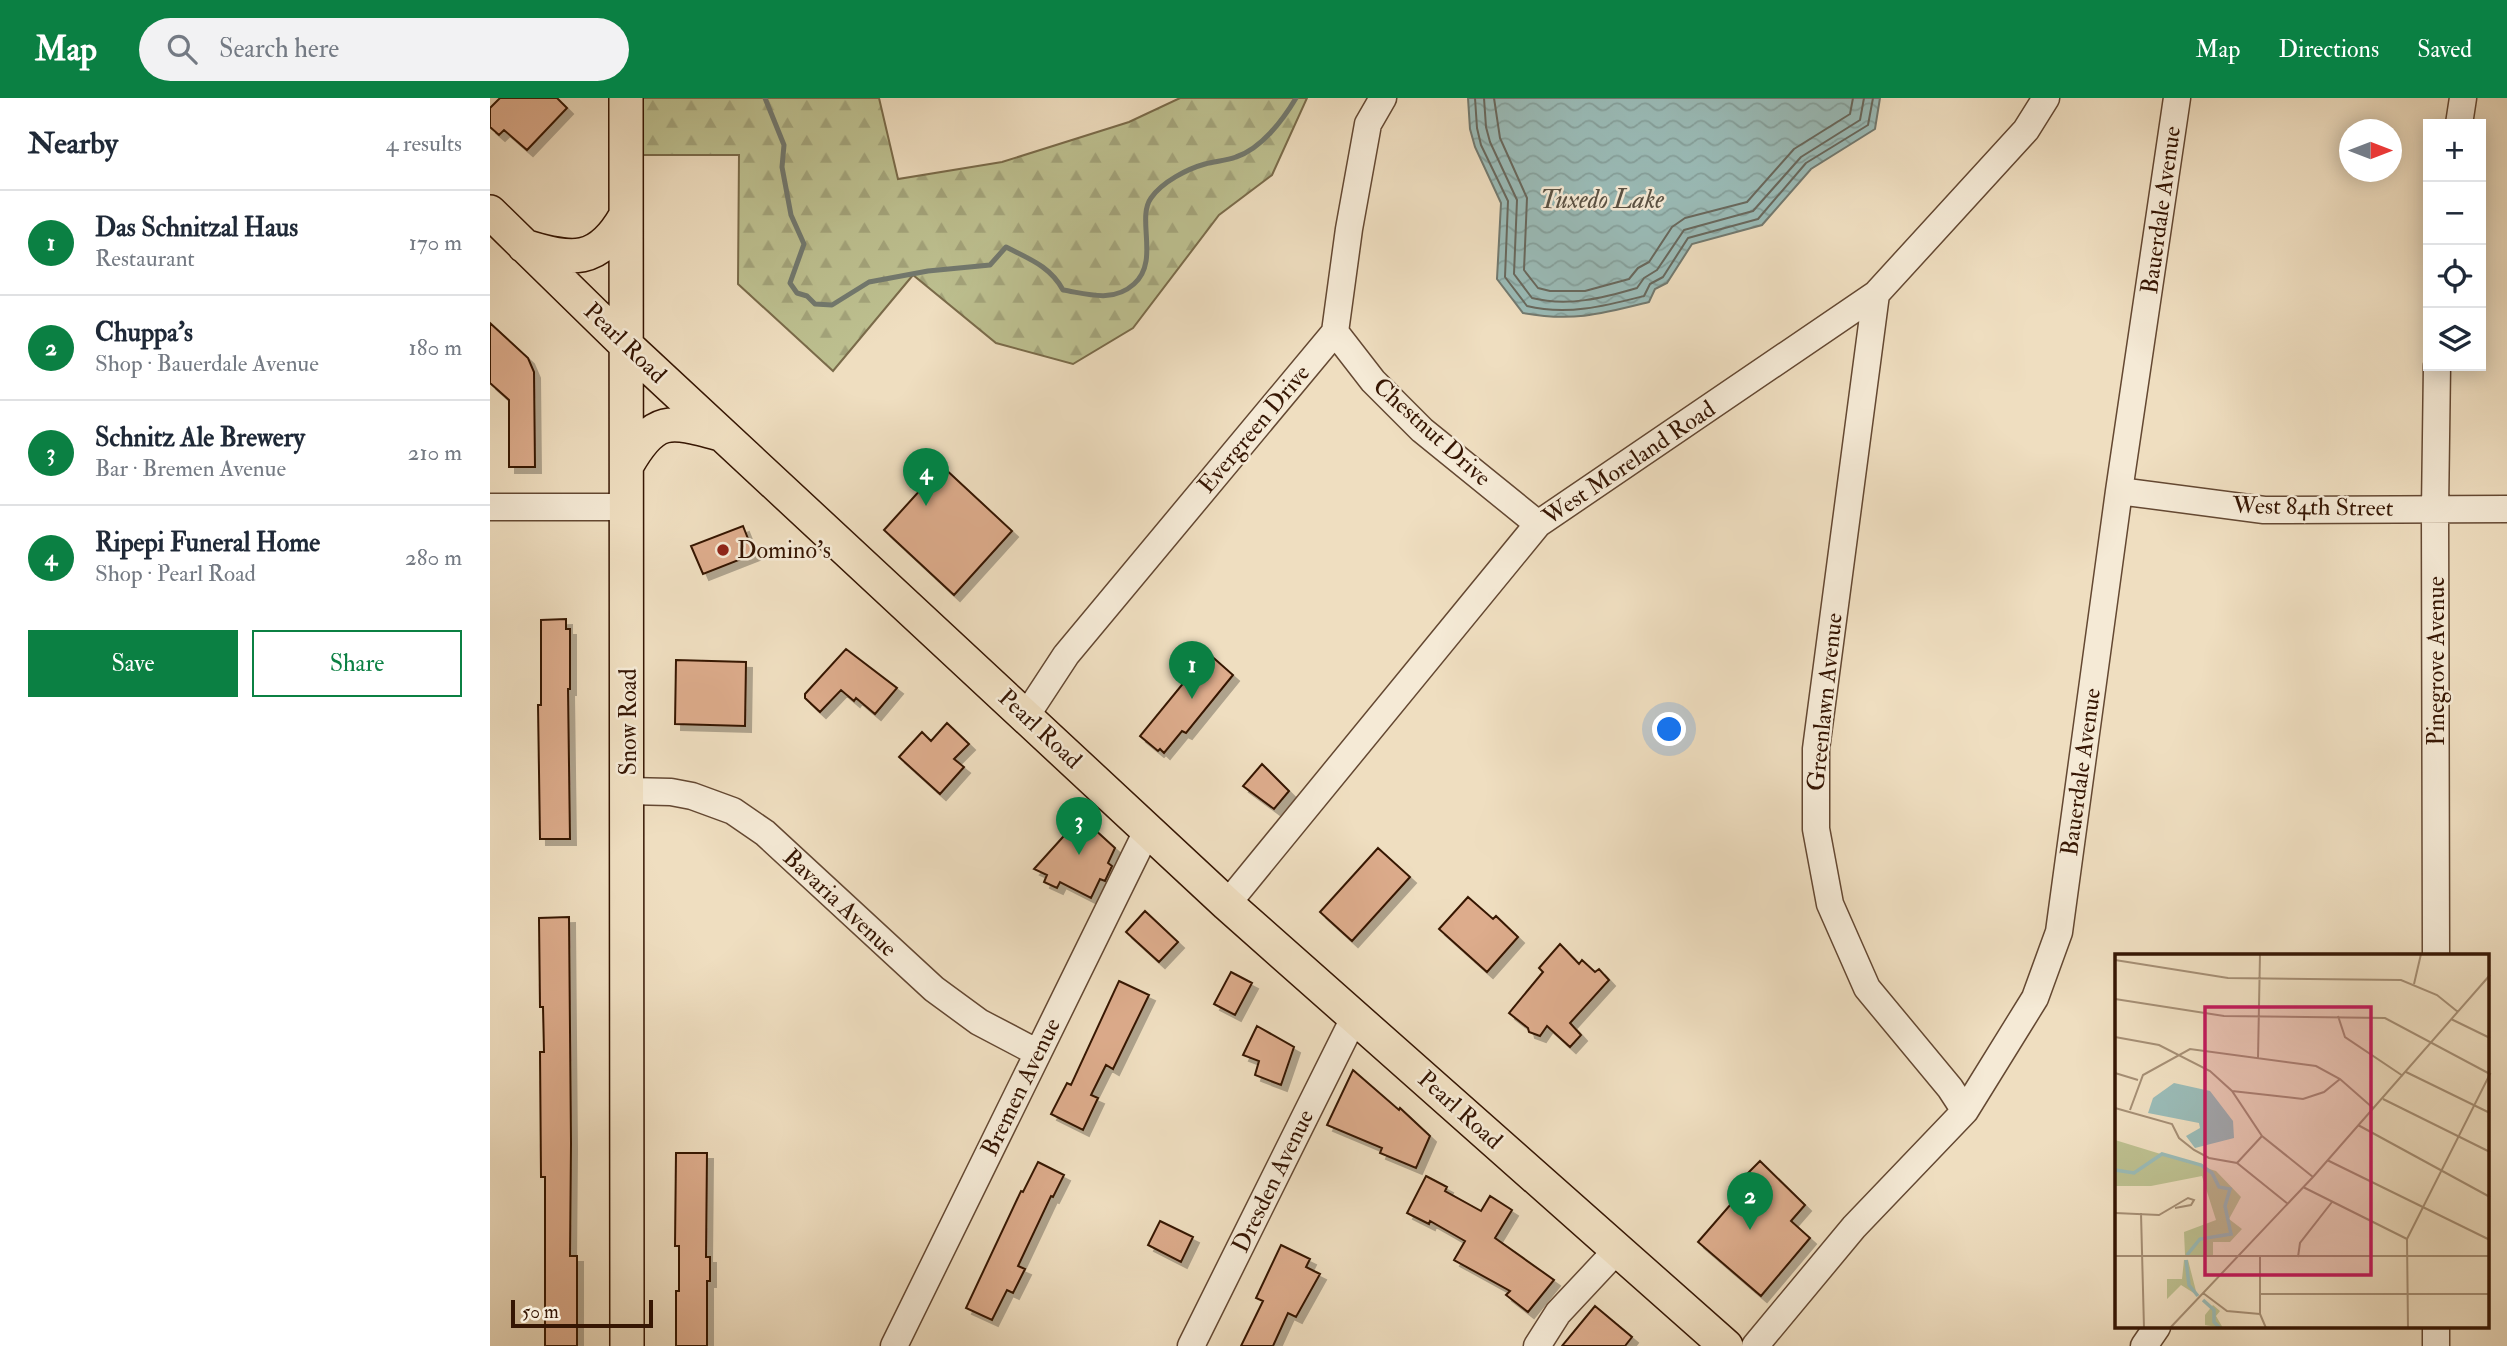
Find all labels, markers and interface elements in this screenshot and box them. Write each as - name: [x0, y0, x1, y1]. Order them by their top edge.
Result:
- search box: [139, 18, 629, 81]
- text: Map: [35, 29, 97, 70]
- icon: search: [163, 30, 201, 68]
- text: Search here: [219, 33, 339, 65]
- text: Map: [2195, 34, 2240, 65]
- text: Directions: [2278, 34, 2379, 65]
- text: Saved: [2417, 34, 2472, 65]
- north arrow: [2339, 119, 2402, 182]
- map controls: [2423, 119, 2486, 371]
- button: +: [2423, 119, 2486, 182]
- street label: Bauerdale Avenue: [2134, 124, 2188, 296]
- text: Nearby: [28, 125, 118, 162]
- text: 4 results: [386, 129, 462, 158]
- button: −: [2423, 182, 2486, 245]
- water label: Tuxedo Lake: [1540, 184, 1664, 216]
- text: Das Schnitzal Haus: [95, 212, 298, 244]
- text: 1: [47, 228, 55, 257]
- text: 170 m: [409, 228, 462, 257]
- text: Restaurant: [95, 244, 195, 273]
- button: locate: [2423, 245, 2486, 308]
- street label: Pearl Road: [577, 296, 673, 390]
- button: layers: [2423, 308, 2486, 371]
- text: Chuppa's: [95, 317, 193, 349]
- text: 2: [45, 333, 57, 362]
- text: 180 m: [409, 333, 462, 362]
- text: Shop · Bauerdale Avenue: [95, 349, 319, 378]
- street label: Evergreen Drive: [1191, 358, 1317, 500]
- street label: Chestnut Drive: [1366, 371, 1498, 493]
- street label: West Moreland Road: [1536, 394, 1722, 533]
- text: Schnitz Ale Brewery: [95, 422, 305, 454]
- text: 3: [47, 438, 55, 467]
- text: 210 m: [408, 438, 462, 467]
- pin: 4: [903, 448, 949, 506]
- text: Bar · Bremen Avenue: [95, 454, 286, 483]
- street label: West 84th Street: [2231, 490, 2394, 524]
- text: Ripepi Funeral Home: [95, 527, 320, 559]
- place label: Domino's: [737, 535, 831, 566]
- marker: Domino's: [715, 542, 731, 558]
- text: 4: [45, 543, 57, 572]
- text: 280 m: [405, 543, 462, 572]
- text: Shop · Pearl Road: [95, 559, 256, 588]
- street label: Pinegrove Avenue: [2421, 576, 2452, 746]
- street label: Greenlawn Avenue: [1800, 611, 1850, 793]
- button: Save: [28, 630, 238, 697]
- button: Share: [252, 630, 462, 697]
- pin: 1: [1169, 641, 1215, 699]
- street label: Snow Road: [613, 668, 644, 776]
- street label: Pearl Road: [992, 682, 1089, 776]
- street label: Bauerdale Avenue: [2054, 686, 2108, 858]
- your location: [1652, 712, 1686, 746]
- pin: 3: [1056, 797, 1102, 855]
- street label: Bavaria Avenue: [776, 842, 904, 964]
- inset map: [2115, 954, 2490, 1328]
- street label: Bremen Avenue: [974, 1013, 1068, 1161]
- street label: Pearl Road: [1411, 1064, 1509, 1156]
- street label: Dresden Avenue: [1225, 1104, 1321, 1258]
- pin: 2: [1727, 1172, 1773, 1230]
- scale bar: [511, 1297, 653, 1329]
- text: 50 m: [522, 1300, 559, 1324]

